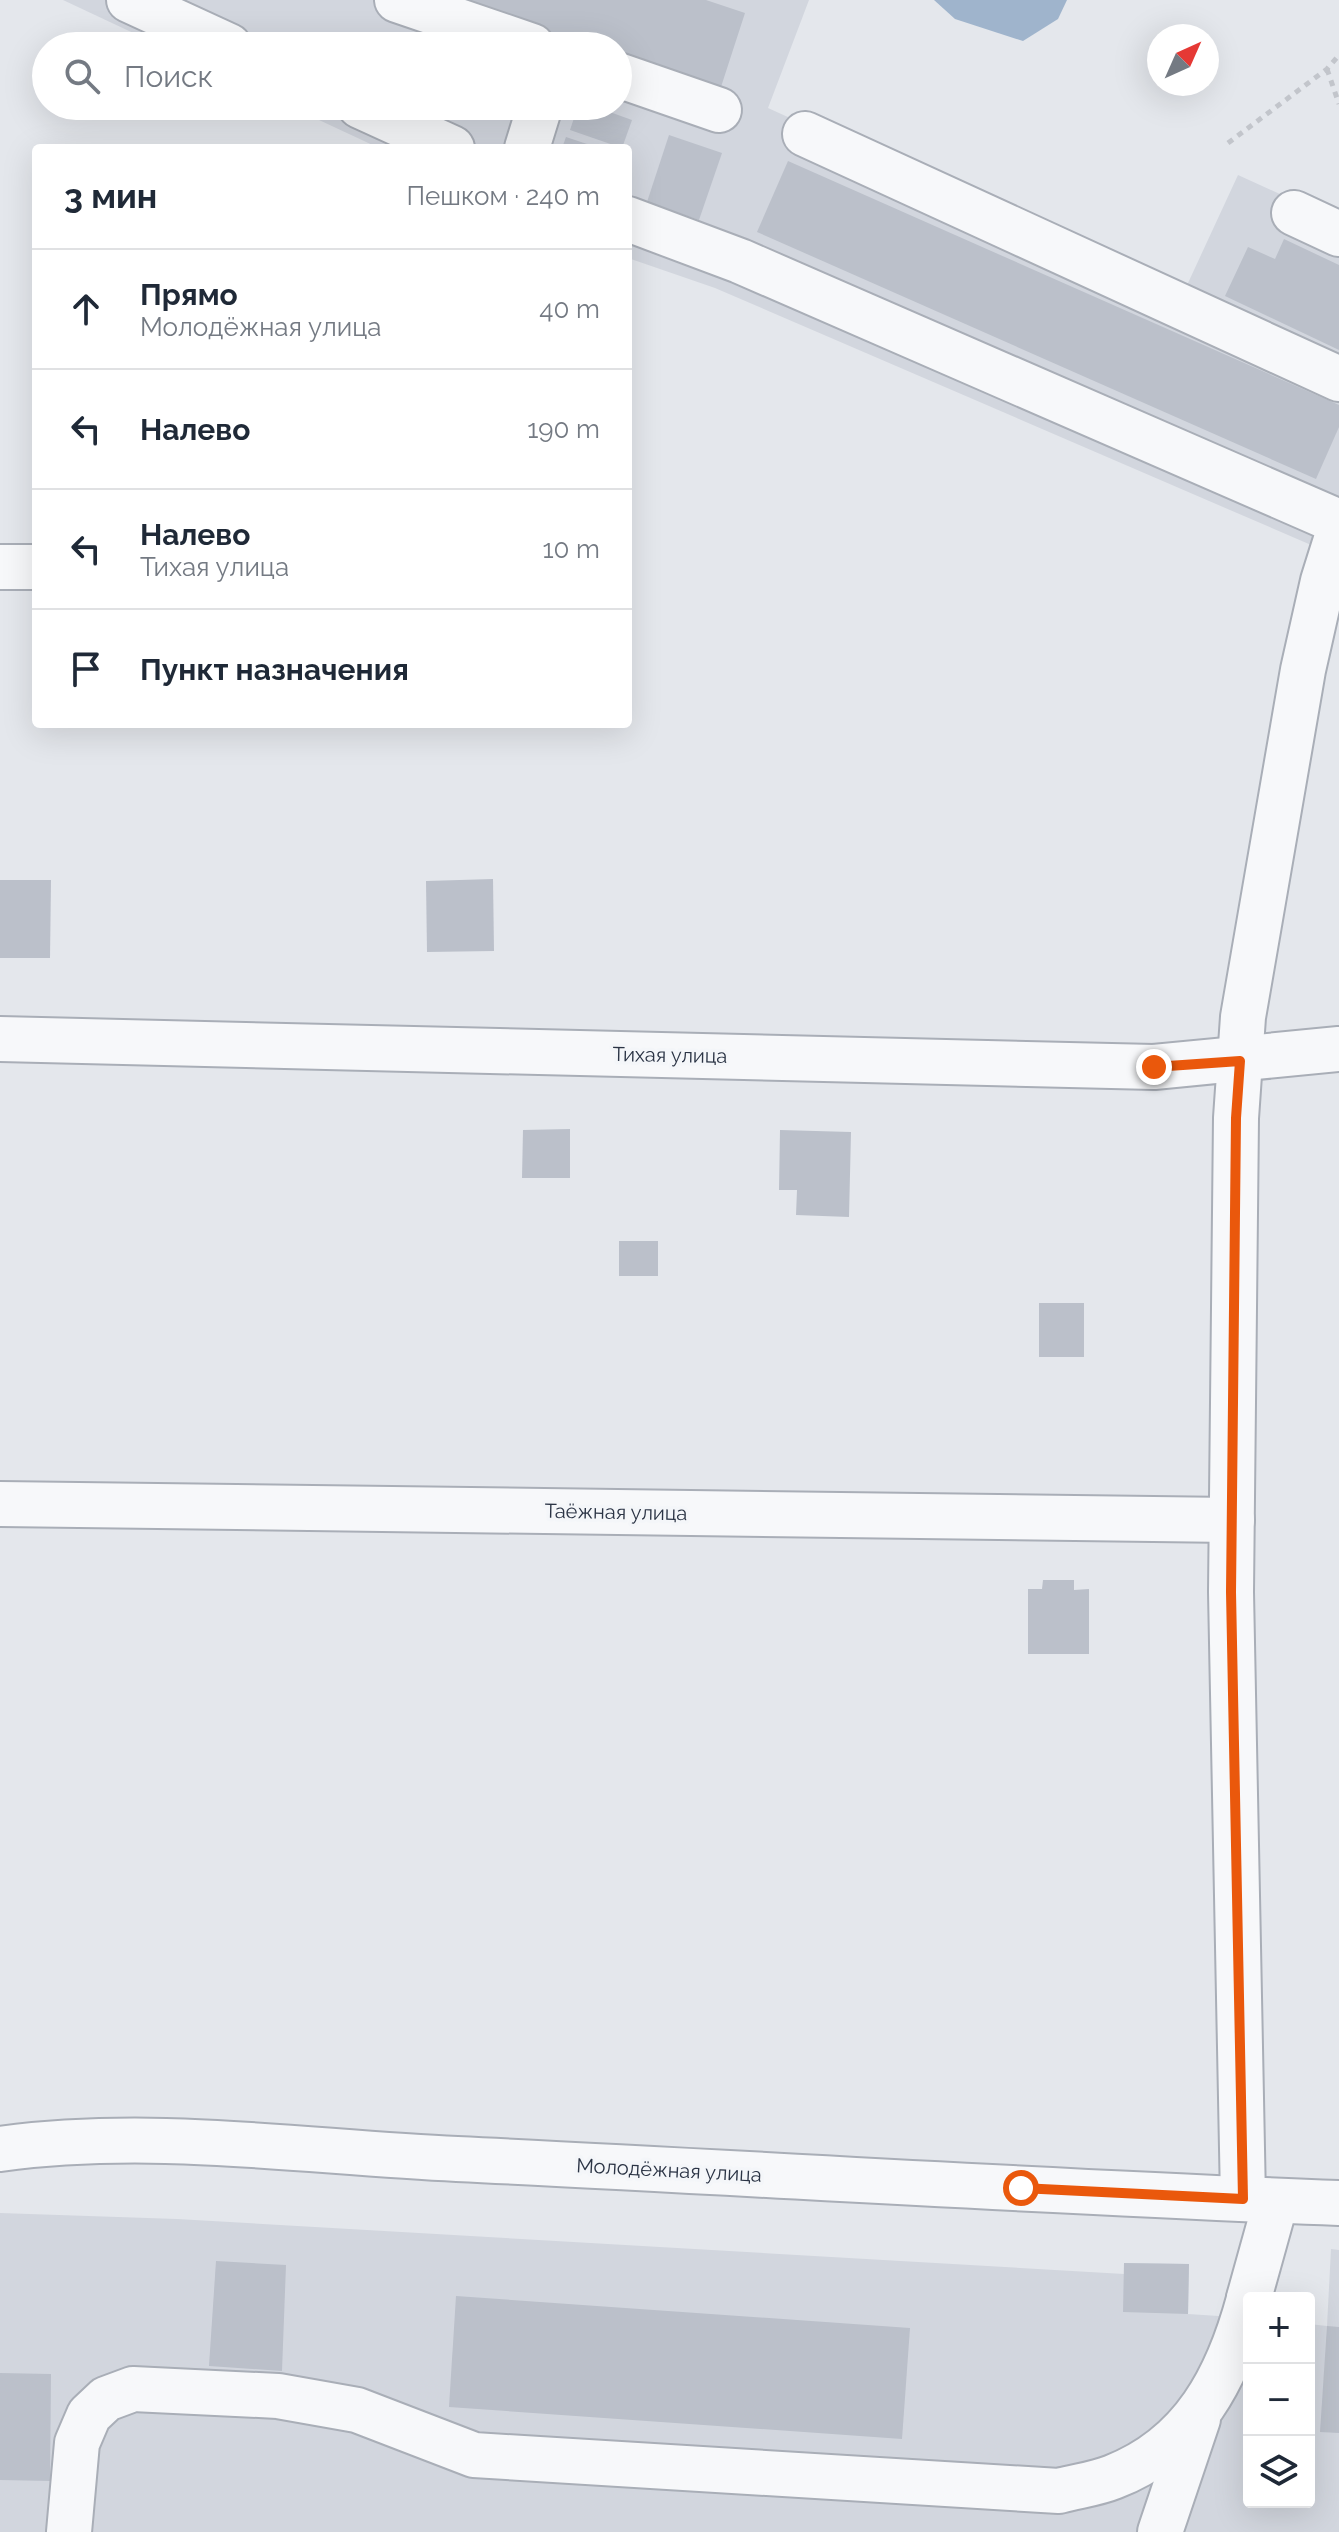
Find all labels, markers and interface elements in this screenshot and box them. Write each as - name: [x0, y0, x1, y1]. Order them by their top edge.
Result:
- north arrow: [1147, 24, 1219, 96]
- search box: [32, 32, 632, 120]
- icon: search: [60, 54, 104, 98]
- text: Поиск: [124, 59, 213, 94]
- text: 3 мин: [64, 176, 157, 216]
- text: Пешком · 240 m: [407, 181, 600, 211]
- text: Прямо: [140, 277, 238, 312]
- icon: ahead: [64, 287, 108, 331]
- text: 40 m: [539, 294, 600, 324]
- text: Молодёжная улица: [140, 312, 381, 342]
- icon: left: [64, 407, 108, 451]
- text: Налево: [140, 412, 250, 447]
- text: 190 m: [527, 414, 600, 444]
- text: Налево: [140, 517, 250, 552]
- icon: left: [64, 527, 108, 571]
- text: 10 m: [542, 534, 600, 564]
- text: Тихая улица: [140, 552, 289, 582]
- icon: arrive: [64, 647, 108, 691]
- text: Пункт назначения: [140, 652, 409, 687]
- street label: Тихая улица: [612, 1042, 728, 1068]
- route end: [1136, 1049, 1172, 1085]
- street label: Таёжная улица: [545, 1499, 687, 1525]
- street label: Молодёжная улица: [576, 2153, 762, 2187]
- route start: [1003, 2170, 1039, 2206]
- map controls: [1243, 2292, 1315, 2508]
- button: +: [1243, 2292, 1315, 2364]
- button: −: [1243, 2364, 1315, 2436]
- button: layers: [1243, 2436, 1315, 2508]

